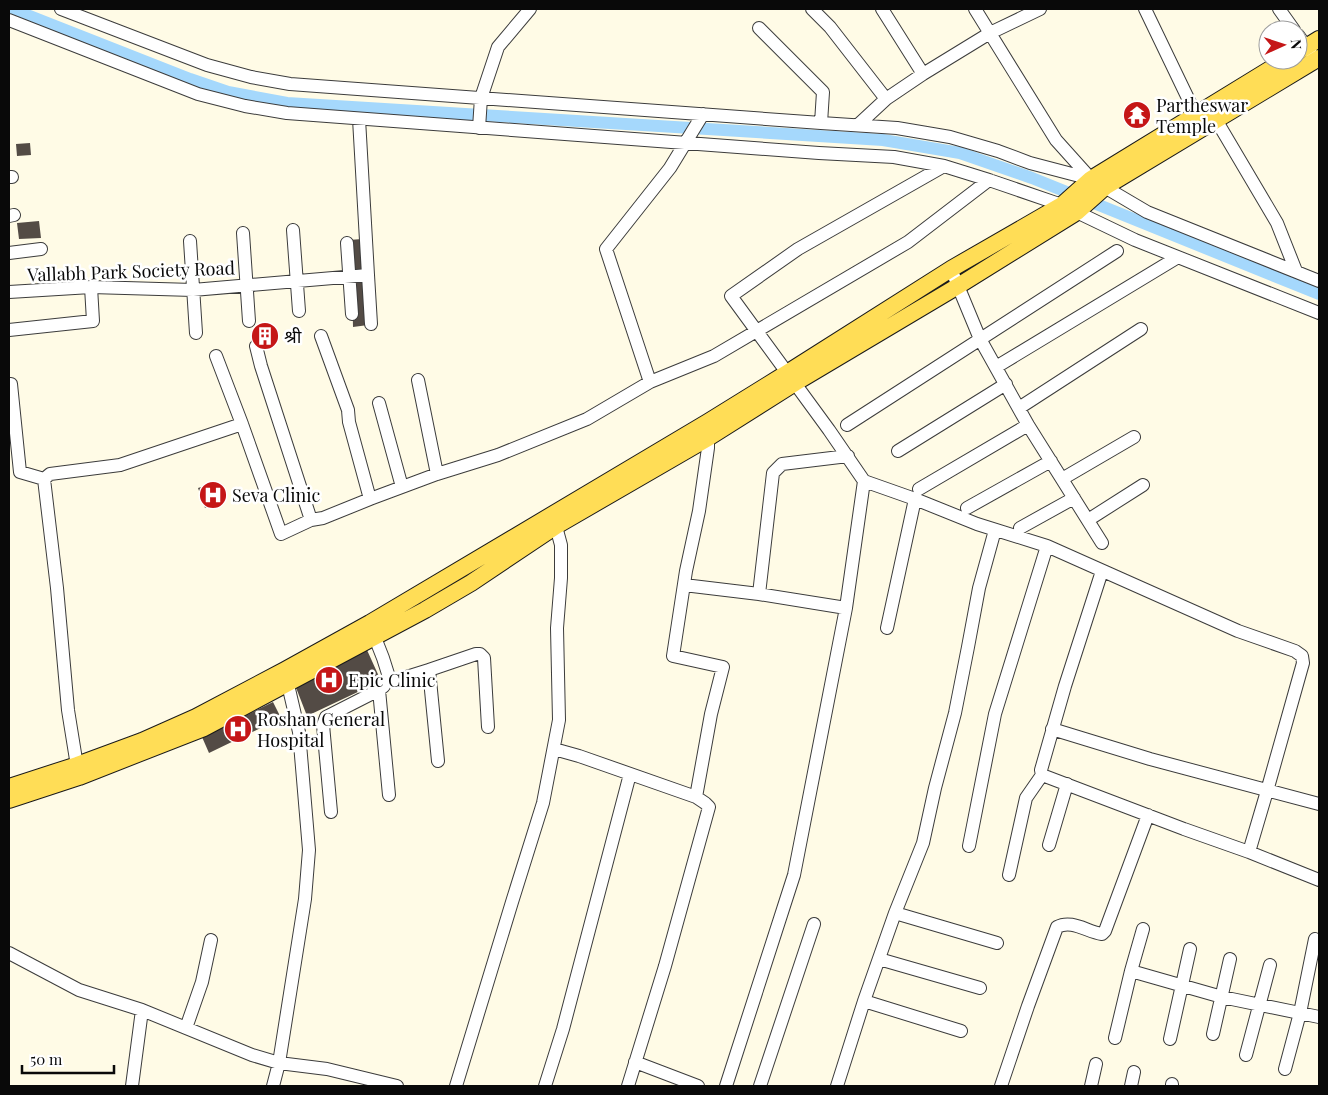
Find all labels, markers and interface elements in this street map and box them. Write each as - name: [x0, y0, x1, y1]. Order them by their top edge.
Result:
- north arrow: [1258, 20, 1308, 70]
- text: N: [1287, 39, 1306, 50]
- place label: Partheswar Temple: [1156, 93, 1248, 138]
- temple icon: Partheswar Temple: [1122, 100, 1152, 130]
- street label: Vallabh Park Society Road: [26, 255, 236, 287]
- building icon: श्री: [250, 321, 280, 351]
- place label: श्री: [284, 324, 302, 348]
- hospital icon: Seva Clinic: [198, 480, 228, 510]
- place label: Seva Clinic: [232, 483, 321, 507]
- hospital icon: Epic Clinic: [314, 665, 344, 695]
- place label: Epic Clinic: [348, 668, 436, 692]
- place label: Roshan General Hospital: [257, 707, 385, 752]
- hospital icon: Roshan General Hospital: [223, 714, 253, 744]
- scale bar: [22, 1042, 115, 1074]
- text: 50 m: [30, 1049, 63, 1069]

